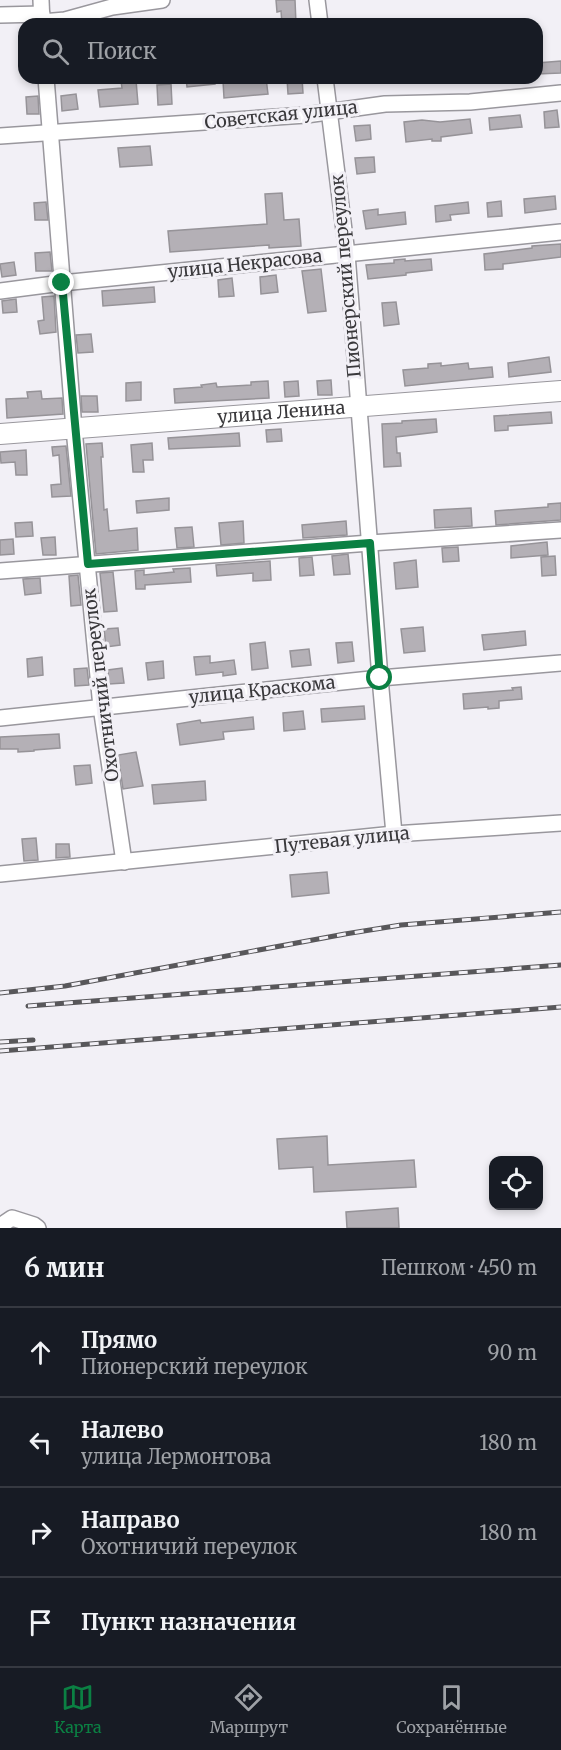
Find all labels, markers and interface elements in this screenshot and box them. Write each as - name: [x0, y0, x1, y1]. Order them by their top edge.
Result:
- search box: [18, 18, 543, 84]
- icon: search: [39, 35, 72, 68]
- text: Поиск: [87, 37, 157, 65]
- street label: Советская улица: [203, 95, 359, 134]
- street label: Пионерский переулок: [325, 173, 366, 379]
- street label: улица Некрасова: [167, 244, 324, 283]
- route end: [48, 269, 74, 295]
- street label: улица Ленина: [216, 396, 346, 428]
- street label: Охотничий переулок: [77, 586, 124, 783]
- route start: [366, 664, 392, 690]
- street label: улица Краскома: [188, 670, 337, 709]
- street label: Путевая улица: [273, 821, 411, 858]
- map controls: [489, 1156, 543, 1210]
- button: locate: [489, 1156, 543, 1210]
- text: 6 мин: [24, 1251, 105, 1284]
- text: Пешком · 450 m: [381, 1255, 537, 1280]
- text: Прямо: [81, 1326, 157, 1354]
- icon: ahead: [24, 1336, 57, 1369]
- text: 90 m: [487, 1340, 537, 1365]
- text: Пионерский переулок: [81, 1354, 308, 1379]
- text: Налево: [81, 1416, 164, 1444]
- icon: left: [24, 1426, 57, 1459]
- text: 180 m: [479, 1430, 537, 1455]
- text: улица Лермонтова: [81, 1444, 271, 1469]
- text: Направо: [81, 1506, 180, 1534]
- icon: right: [24, 1516, 57, 1549]
- text: 180 m: [479, 1520, 537, 1545]
- text: Охотничий переулок: [81, 1534, 297, 1559]
- icon: arrive: [24, 1606, 57, 1639]
- text: Пункт назначения: [81, 1608, 296, 1636]
- tab: Карта: [54, 1681, 102, 1737]
- tab: Маршрут: [210, 1681, 288, 1737]
- tab: Сохранённые: [396, 1681, 507, 1737]

